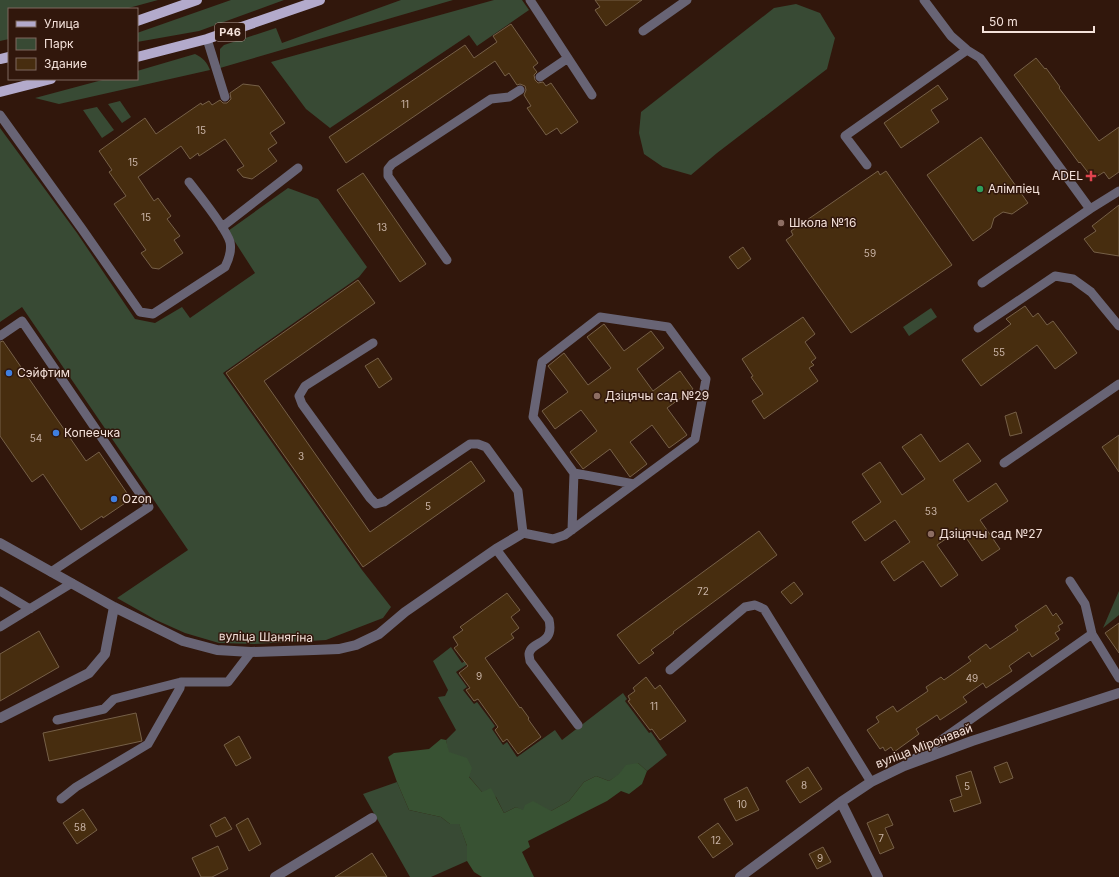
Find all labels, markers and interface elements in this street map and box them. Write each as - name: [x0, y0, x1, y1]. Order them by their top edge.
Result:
- legend: [8, 8, 138, 80]
- scale bar: [983, 8, 1094, 34]
- text: 50 m: [989, 14, 1018, 29]
- text: Улица: [44, 16, 79, 31]
- road number: Р46: [215, 23, 245, 41]
- text: Парк: [44, 36, 74, 51]
- text: Здание: [44, 56, 87, 71]
- house number: 11: [401, 98, 409, 110]
- house number: 15: [196, 124, 206, 136]
- house number: 15: [128, 156, 138, 168]
- place label: ADEL: [1052, 168, 1083, 183]
- marker: ADEL: [1086, 171, 1096, 181]
- place label: Алімпіец: [988, 181, 1039, 196]
- marker: Алімпіец: [975, 184, 985, 194]
- house number: 15: [141, 211, 151, 223]
- place label: Школа №16: [789, 215, 856, 230]
- marker: Школа №16: [776, 218, 786, 228]
- house number: 13: [377, 221, 387, 233]
- house number: 59: [864, 247, 876, 259]
- house number: 55: [993, 346, 1005, 358]
- place label: Сэйфтим: [17, 365, 70, 380]
- marker: Сэйфтим: [4, 368, 14, 378]
- place label: Дзіцячы сад №29: [605, 388, 709, 403]
- marker: Дзіцячы сад №29: [592, 391, 602, 401]
- place label: Копеечка: [64, 425, 120, 440]
- marker: Копеечка: [51, 428, 61, 438]
- house number: 54: [30, 432, 42, 444]
- house number: 3: [298, 450, 304, 462]
- place label: Ozon: [122, 491, 152, 506]
- marker: Ozon: [109, 494, 119, 504]
- house number: 5: [425, 500, 431, 512]
- house number: 53: [925, 505, 937, 517]
- place label: Дзіцячы сад №27: [939, 526, 1043, 541]
- marker: Дзіцячы сад №27: [926, 529, 936, 539]
- house number: 72: [697, 585, 709, 597]
- street label: вуліца Шанягіна: [219, 628, 313, 645]
- house number: 9: [476, 670, 482, 682]
- house number: 49: [966, 672, 978, 684]
- house number: 11: [650, 700, 658, 712]
- street label: вуліца Міронавай: [873, 720, 975, 771]
- house number: 8: [801, 779, 807, 791]
- house number: 5: [964, 780, 970, 792]
- house number: 10: [737, 798, 747, 810]
- house number: 58: [74, 821, 86, 833]
- house number: 7: [878, 832, 884, 844]
- house number: 12: [711, 834, 721, 846]
- house number: 9: [817, 852, 823, 864]

